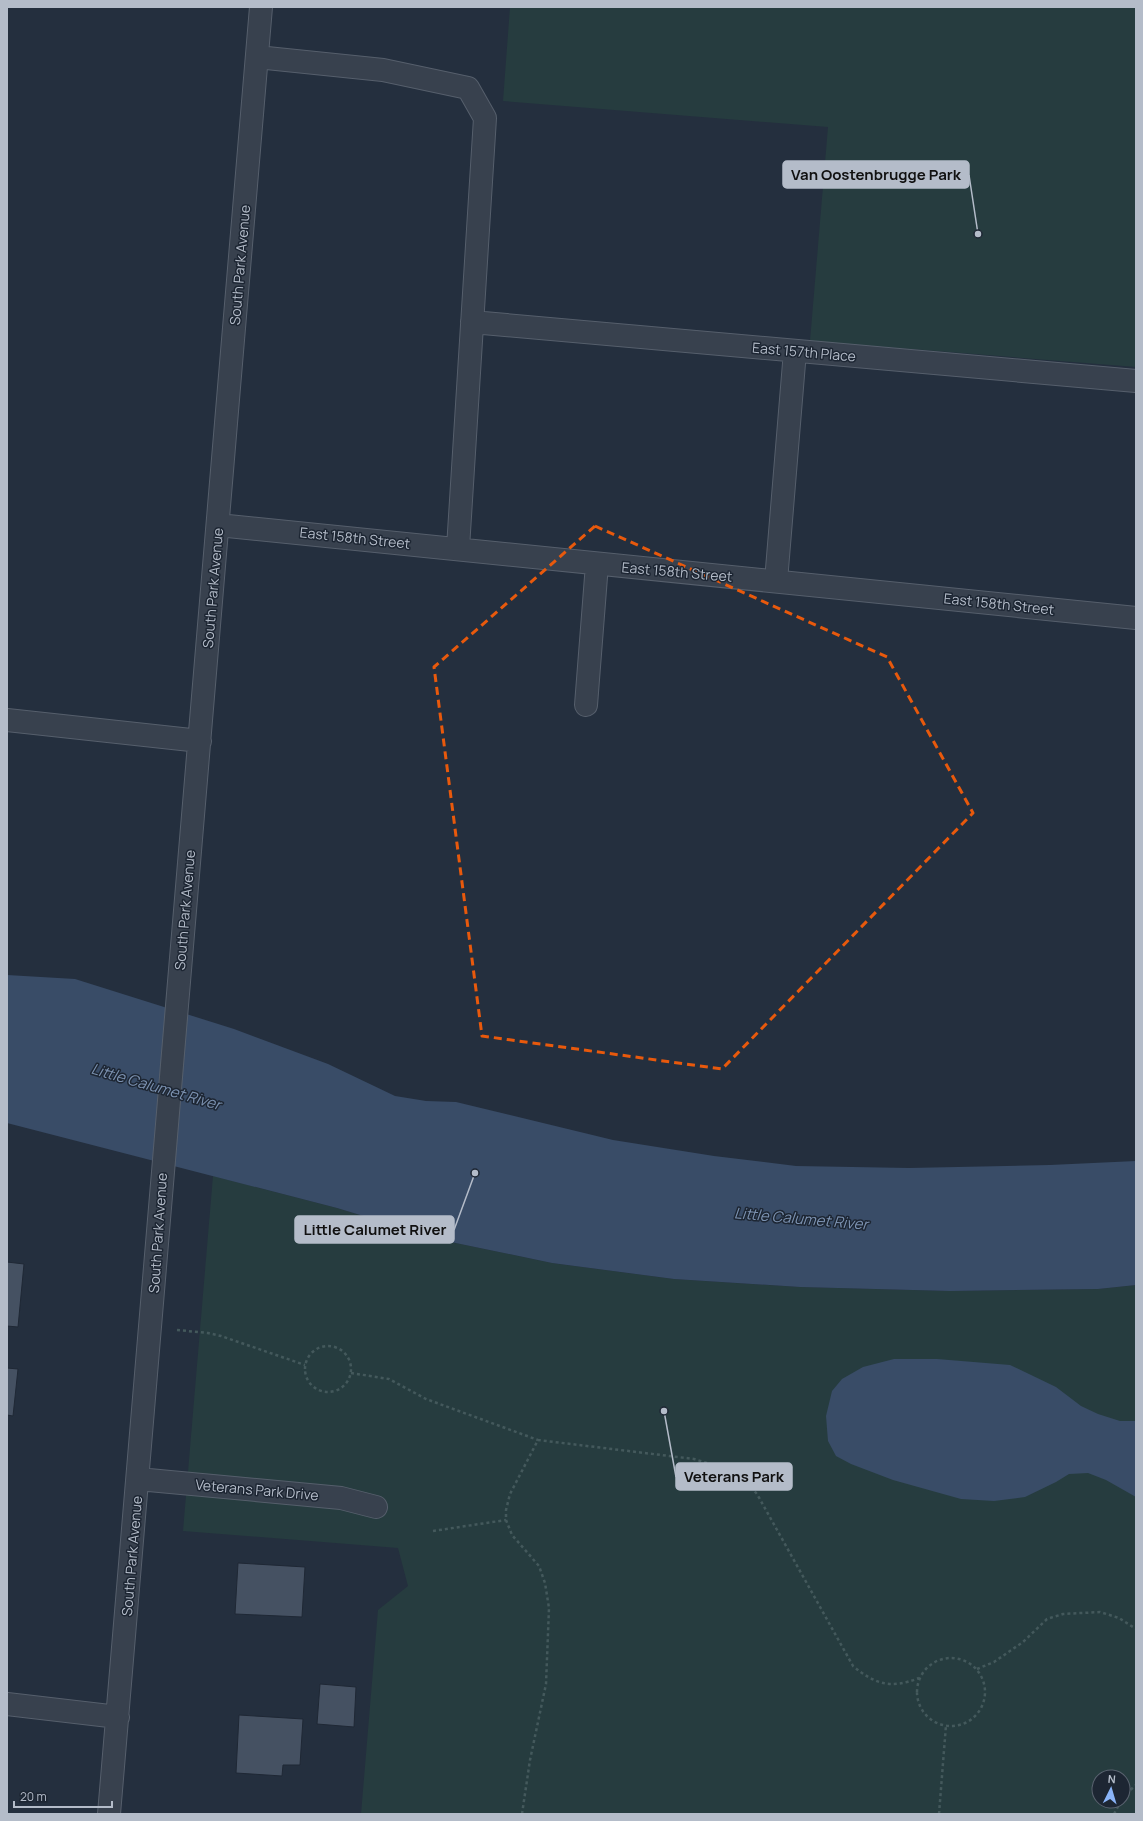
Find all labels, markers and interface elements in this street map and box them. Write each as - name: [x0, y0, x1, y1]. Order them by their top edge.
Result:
- callout: Van Oostenbrugge Park: [783, 161, 969, 188]
- text: Van Oostenbrugge Park: [791, 164, 962, 185]
- street label: South Park Avenue: [225, 204, 254, 326]
- street label: East 157th Place: [751, 338, 857, 365]
- street label: East 158th Street: [299, 522, 412, 553]
- street label: South Park Avenue: [198, 527, 227, 649]
- street label: East 158th Street: [621, 557, 734, 586]
- street label: East 158th Street: [943, 588, 1056, 619]
- street label: South Park Avenue: [170, 849, 199, 971]
- water label: Little Calumet River: [89, 1058, 226, 1116]
- street label: South Park Avenue: [144, 1172, 171, 1294]
- water label: Little Calumet River: [733, 1202, 871, 1235]
- callout: Little Calumet River: [295, 1216, 454, 1243]
- text: Little Calumet River: [304, 1219, 446, 1240]
- callout: Veterans Park: [676, 1463, 792, 1490]
- text: Veterans Park: [684, 1466, 785, 1487]
- street label: Veterans Park Drive: [195, 1475, 320, 1504]
- street label: South Park Avenue: [117, 1495, 146, 1617]
- north arrow: [1091, 1769, 1131, 1809]
- text: N: [1107, 1771, 1117, 1786]
- scale bar: [14, 1783, 112, 1809]
- text: 20 m: [20, 1788, 47, 1805]

